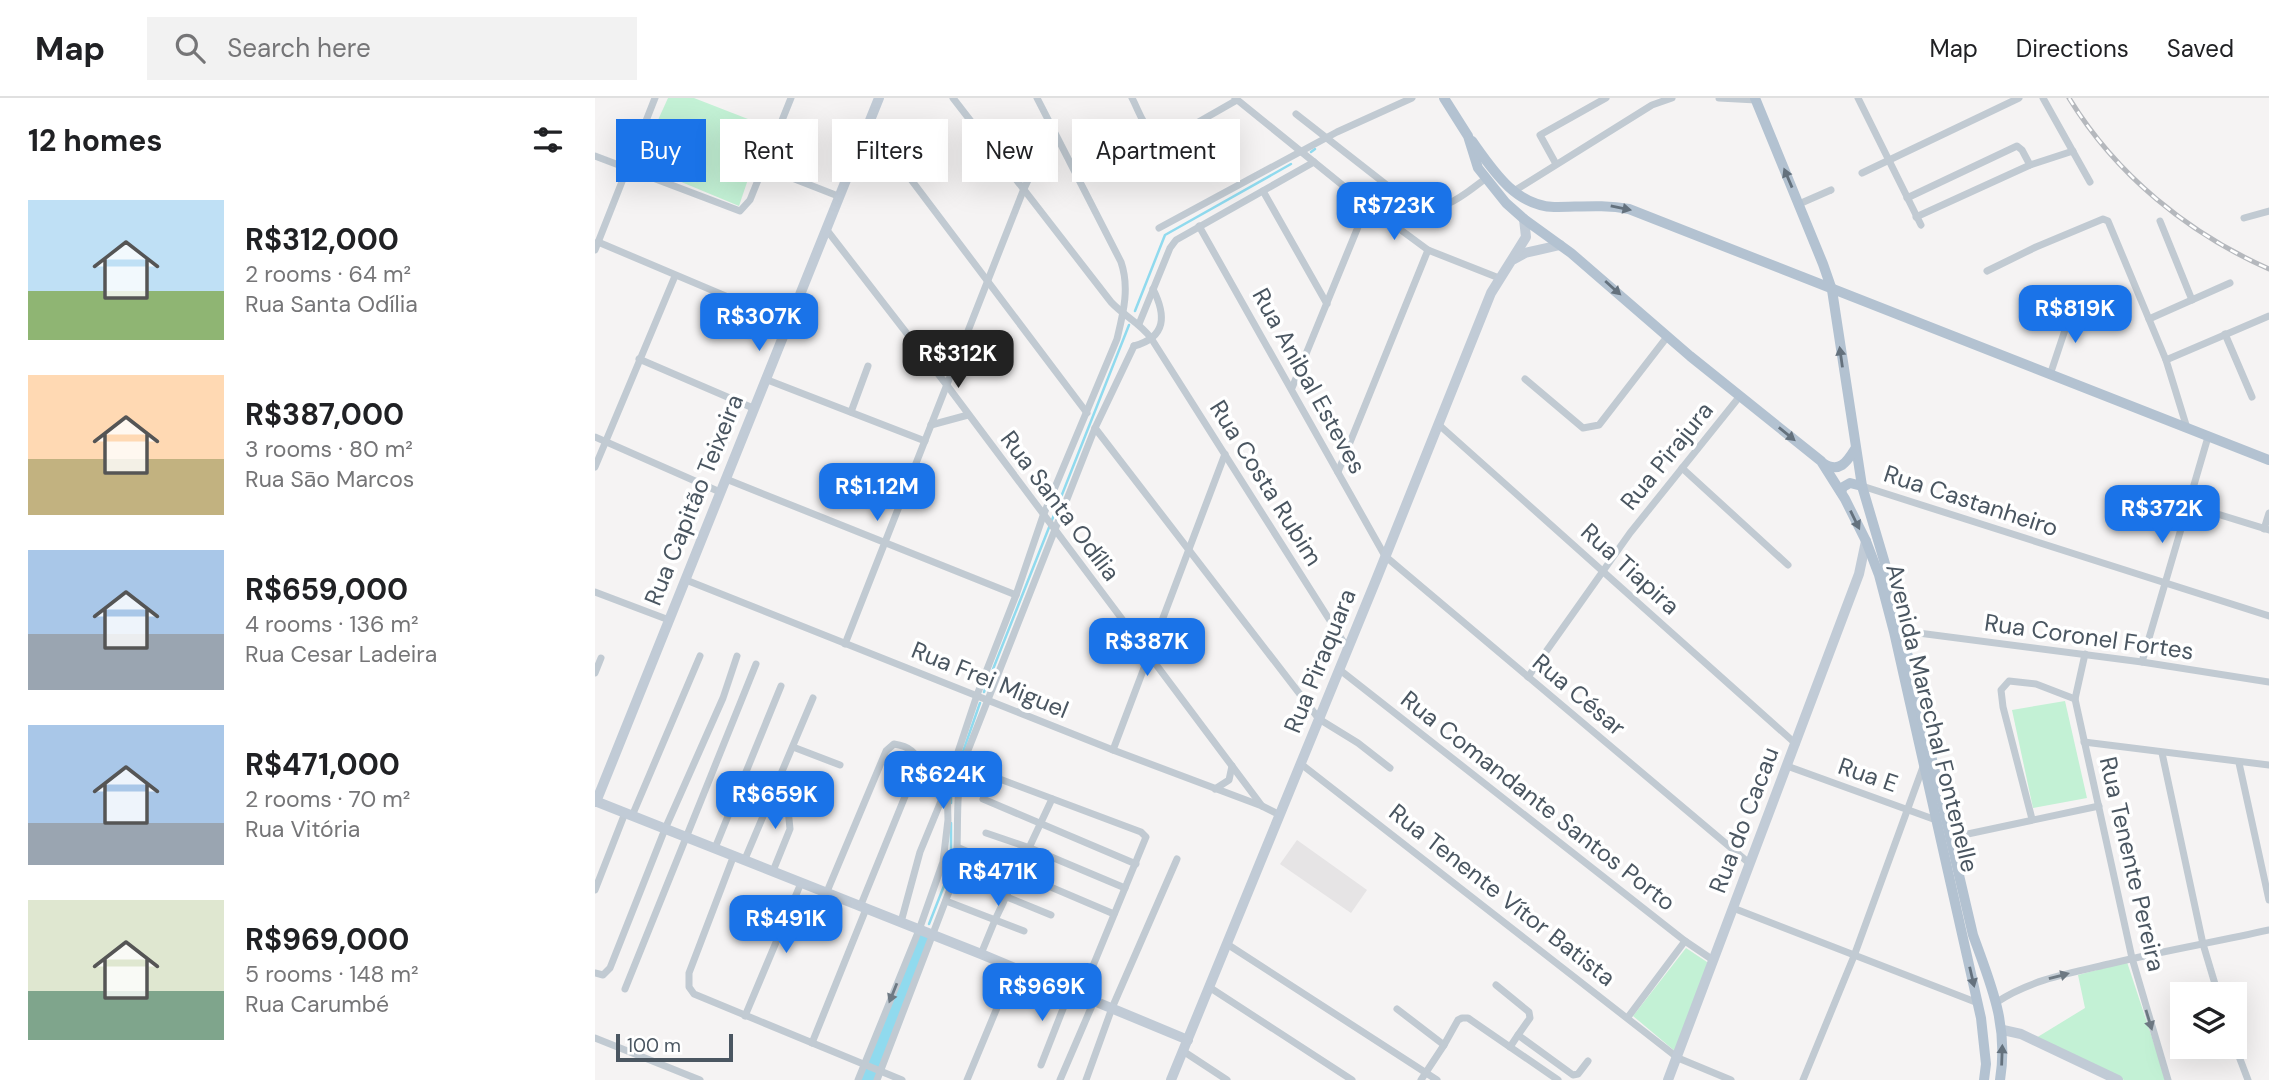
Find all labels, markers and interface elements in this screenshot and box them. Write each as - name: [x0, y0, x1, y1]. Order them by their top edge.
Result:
- search box: [147, 17, 637, 80]
- text: Map: [35, 27, 105, 70]
- icon: search: [171, 29, 209, 67]
- text: Search here: [227, 31, 371, 65]
- text: Map: [1930, 33, 1978, 64]
- text: Directions: [2016, 33, 2129, 64]
- text: Saved: [2167, 33, 2234, 64]
- chip: Buy: [616, 119, 706, 182]
- chip: Rent: [720, 119, 818, 182]
- chip: Filters: [832, 119, 948, 182]
- chip: New: [962, 119, 1058, 182]
- chip: Apartment: [1072, 119, 1240, 182]
- text: 12 homes: [28, 121, 162, 160]
- icon: filters: [529, 121, 567, 159]
- one-way arrow: [1782, 167, 1793, 188]
- pin: R$723K: [1337, 183, 1451, 242]
- text: R$723K: [1353, 190, 1435, 220]
- one-way arrow: [1610, 202, 1632, 213]
- text: R$312,000: [245, 220, 399, 259]
- icon: home: [84, 228, 168, 312]
- text: 2 rooms · 64 m²: [245, 259, 411, 289]
- one-way arrow: [1604, 280, 1622, 296]
- street label: Rua Anibal Esteves: [1246, 282, 1373, 479]
- pin: R$819K: [2018, 286, 2132, 345]
- text: Rua Santa Odília: [245, 289, 418, 319]
- text: R$819K: [2035, 293, 2115, 323]
- pin: R$307K: [702, 294, 816, 353]
- text: R$307K: [716, 301, 802, 331]
- pin: R$312K: [901, 330, 1015, 390]
- text: R$312K: [919, 338, 997, 368]
- one-way arrow: [1836, 346, 1847, 368]
- street label: Rua Capitão Teixeira: [637, 390, 750, 610]
- street label: Rua Costa Rubim: [1203, 394, 1330, 571]
- text: R$387,000: [245, 395, 404, 434]
- street label: Rua Pirajura: [1613, 395, 1720, 516]
- icon: home: [84, 403, 168, 487]
- street label: Rua Santa Odília: [994, 424, 1127, 587]
- one-way arrow: [1778, 427, 1796, 442]
- text: 3 rooms · 80 m²: [245, 434, 413, 464]
- street label: Rua Castanheiro: [1880, 458, 2062, 543]
- text: Rua Sāo Marcos: [245, 464, 414, 494]
- pin: R$1.12M: [812, 464, 942, 523]
- text: R$1.12M: [835, 471, 919, 501]
- pin: R$372K: [2105, 486, 2219, 545]
- text: R$372K: [2121, 493, 2203, 523]
- one-way arrow: [1850, 510, 1861, 530]
- street label: Rua Tiapira: [1574, 516, 1686, 621]
- street label: Avenida Marechal Fontenelle: [1879, 560, 1986, 875]
- text: R$659,000: [245, 570, 408, 609]
- icon: home: [84, 578, 168, 662]
- street label: Rua Piraquara: [1277, 584, 1363, 737]
- street label: Rua Coronel Fortes: [1982, 606, 2196, 667]
- text: 4 rooms · 136 m²: [245, 609, 419, 639]
- pin: R$387K: [1090, 618, 1204, 678]
- text: R$387K: [1105, 626, 1189, 656]
- street label: Rua Frei Miguel: [907, 634, 1073, 725]
- text: Rua Cesar Ladeira: [245, 639, 437, 669]
- street label: Rua César: [1526, 647, 1632, 743]
- street label: Rua Comandante Santos Porto: [1395, 684, 1682, 918]
- street label: Rua do Cacau: [1701, 742, 1786, 897]
- text: R$471,000: [245, 745, 400, 784]
- street label: Rua E: [1834, 750, 1902, 799]
- pin: R$624K: [886, 752, 1000, 811]
- icon: home: [84, 753, 168, 837]
- street label: Rua Tenente Pereira: [2093, 754, 2172, 974]
- text: R$624K: [900, 759, 986, 789]
- pin: R$659K: [718, 772, 832, 831]
- text: R$659K: [732, 779, 818, 809]
- text: 2 rooms · 70 m²: [245, 784, 410, 814]
- street label: Rua Tenente Vítor Batista: [1383, 797, 1622, 993]
- text: Rua Vitória: [245, 814, 360, 844]
- pin: R$471K: [941, 848, 1055, 908]
- text: R$471K: [958, 856, 1038, 886]
- pin: R$491K: [729, 896, 843, 955]
- text: R$491K: [745, 903, 827, 933]
- text: R$969,000: [245, 920, 409, 959]
- icon: home: [84, 928, 168, 1012]
- text: 5 rooms · 148 m²: [245, 959, 419, 989]
- pin: R$969K: [985, 964, 1099, 1023]
- one-way arrow: [1967, 966, 1978, 988]
- one-way arrow: [2048, 970, 2070, 981]
- text: R$969K: [999, 971, 1085, 1001]
- map controls: [2170, 982, 2247, 1059]
- button: layers: [2170, 982, 2247, 1059]
- one-way arrow: [887, 983, 898, 1004]
- text: Rua Carumbé: [245, 989, 389, 1019]
- one-way arrow: [2144, 1009, 2154, 1030]
- scale bar: [616, 1031, 733, 1063]
- text: 100 m: [627, 1033, 681, 1058]
- one-way arrow: [1997, 1044, 2008, 1066]

